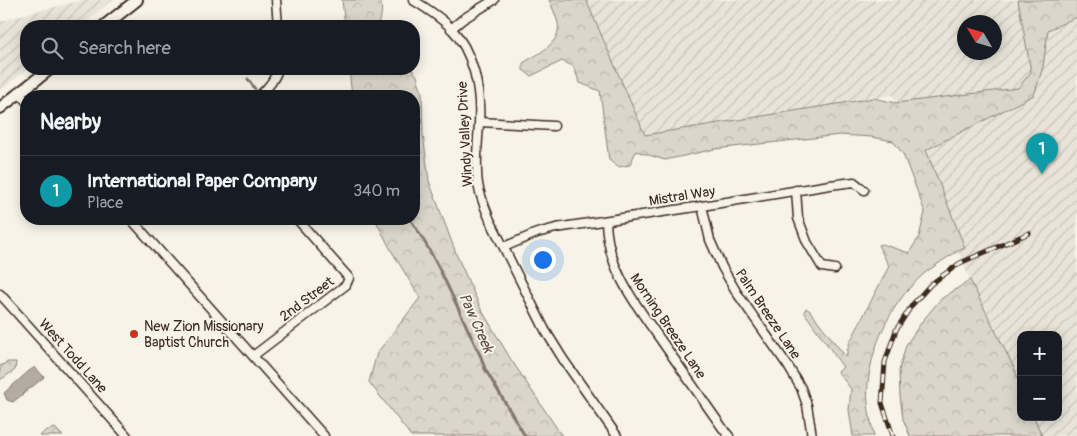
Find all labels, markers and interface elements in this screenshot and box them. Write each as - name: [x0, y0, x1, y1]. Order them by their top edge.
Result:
- north arrow: [957, 15, 1002, 60]
- search box: [20, 20, 420, 75]
- icon: search: [38, 34, 66, 62]
- text: Search here: [78, 36, 171, 60]
- street label: Windy Valley Drive: [454, 81, 476, 187]
- text: Nearby: [40, 109, 101, 136]
- pin: 1: [1026, 133, 1058, 174]
- text: International Paper Company: [87, 169, 317, 193]
- text: 1: [53, 181, 59, 201]
- text: 340 m: [353, 181, 400, 201]
- street label: Mistral Way: [648, 182, 716, 210]
- text: Place: [87, 193, 123, 213]
- your location: [530, 247, 556, 273]
- street label: Palm Breeze Lane: [732, 266, 804, 362]
- street label: Morning Breeze Lane: [626, 270, 710, 382]
- street label: 2nd Street: [276, 273, 338, 325]
- water label: Paw Creek: [454, 290, 498, 357]
- street label: West Todd Lane: [35, 315, 111, 397]
- place label: New Zion Missionary Baptist Church: [144, 318, 264, 351]
- marker: New Zion Missionary Baptist Church: [128, 328, 140, 340]
- map controls: [1017, 331, 1062, 421]
- button: +: [1017, 331, 1062, 376]
- button: −: [1017, 376, 1062, 421]

